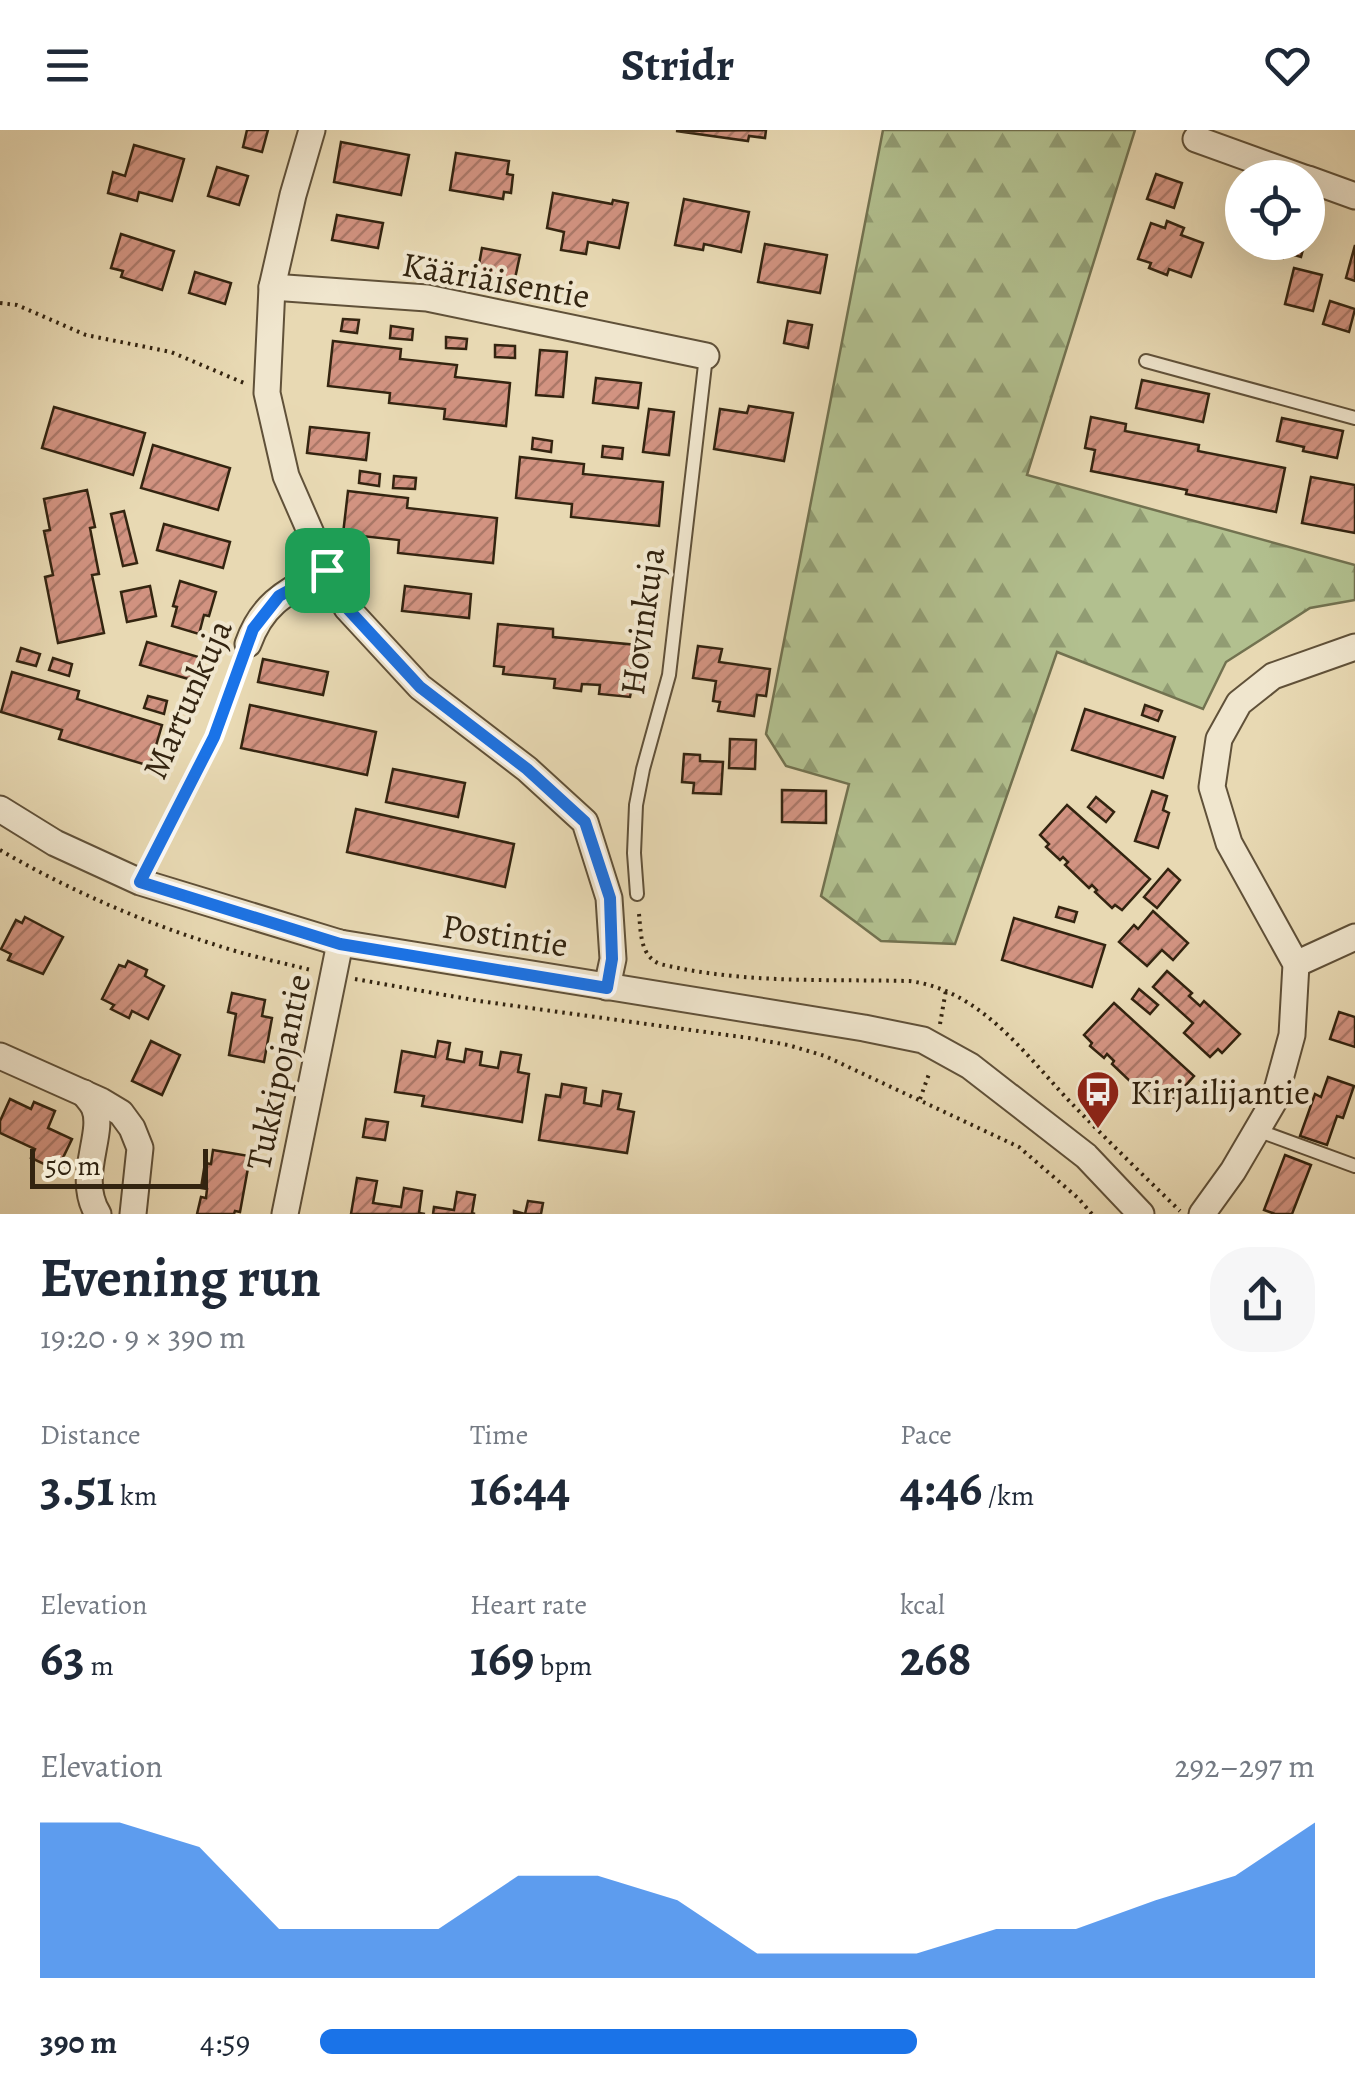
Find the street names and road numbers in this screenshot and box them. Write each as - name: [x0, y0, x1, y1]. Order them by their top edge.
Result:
- street label: Kääriäisentie: [398, 240, 594, 320]
- street label: Hovinkuja: [608, 543, 676, 698]
- street label: Martunkuja: [130, 611, 244, 786]
- street label: Postintie: [439, 901, 571, 969]
- street label: Tukkipojantie: [234, 970, 322, 1174]

